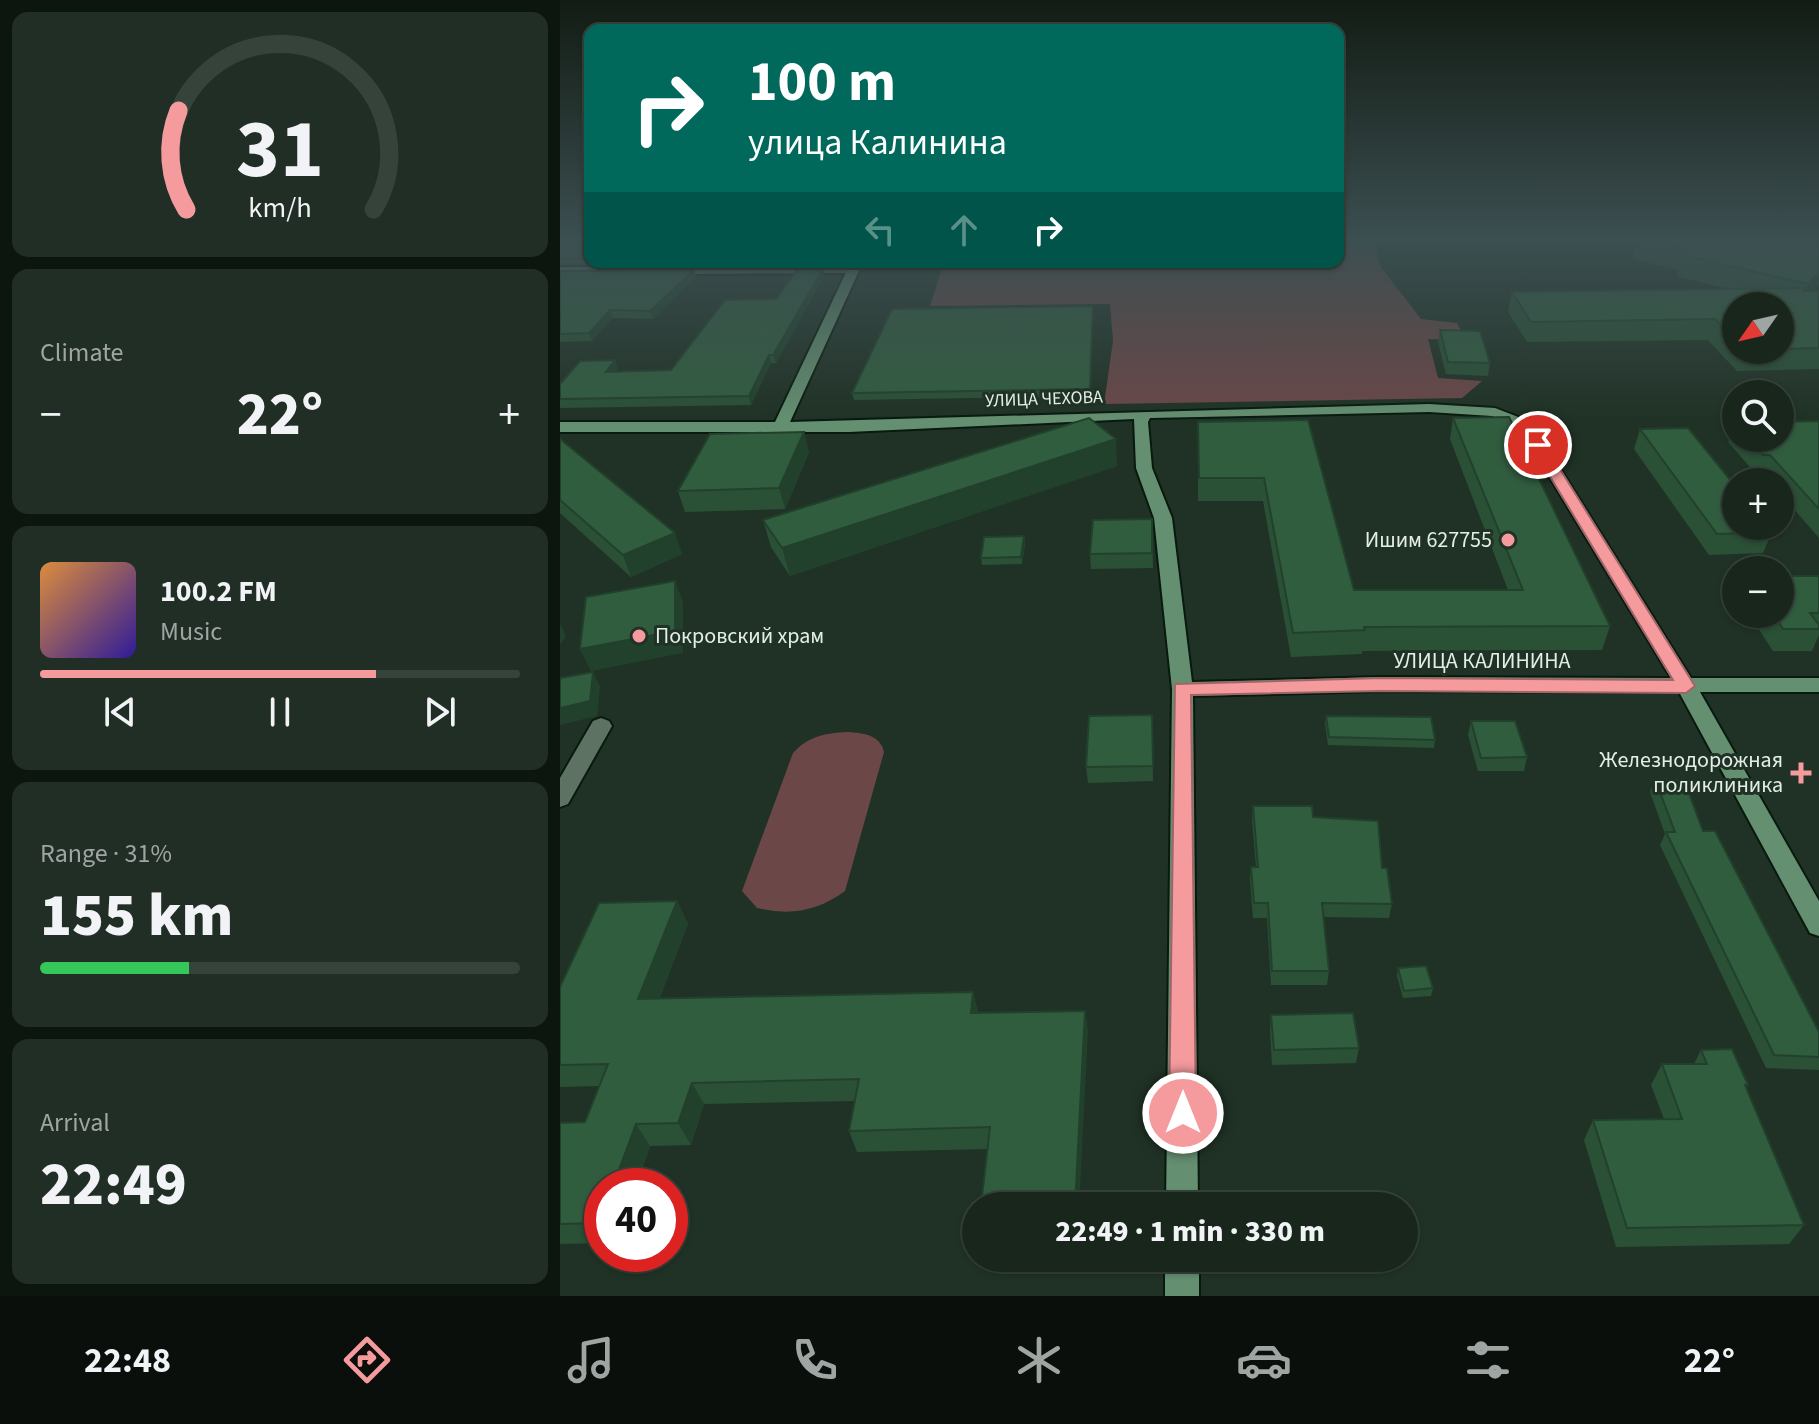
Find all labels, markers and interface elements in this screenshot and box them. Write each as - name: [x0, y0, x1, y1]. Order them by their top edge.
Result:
- text: 100 m: [748, 43, 896, 122]
- icon: right: [616, 56, 720, 160]
- text: 31: [236, 91, 324, 209]
- text: улица Калинина: [748, 117, 1007, 168]
- text: km/h: [248, 189, 312, 229]
- icon: left: [858, 208, 902, 252]
- icon: ahead: [942, 208, 986, 252]
- icon: right: [1026, 208, 1070, 252]
- north arrow: [1722, 292, 1794, 364]
- map controls: [1722, 292, 1794, 628]
- text: Climate: [40, 334, 124, 371]
- text: 22°: [237, 373, 323, 458]
- button: search: [1722, 380, 1794, 452]
- text: −: [40, 384, 62, 447]
- text: +: [498, 384, 520, 447]
- street label: УЛИЦА ЧЕХОВА: [985, 384, 1103, 414]
- pin: [1504, 411, 1572, 479]
- icon: arrive: [1516, 423, 1560, 467]
- button: +: [1722, 468, 1794, 540]
- place label: Ишим 627755: [1365, 524, 1492, 556]
- marker: Ишим 627755: [1499, 531, 1517, 549]
- button: −: [1722, 556, 1794, 628]
- text: 100.2 FM: [160, 570, 277, 613]
- text: Music: [160, 613, 222, 650]
- place label: Покровский храм: [655, 620, 824, 652]
- marker: Покровский храм: [630, 627, 648, 645]
- street label: УЛИЦА КАЛИНИНА: [1393, 645, 1571, 677]
- icon: previous: [98, 690, 142, 734]
- icon: pause: [258, 690, 302, 734]
- icon: next: [418, 690, 462, 734]
- place label: Железнодорожная поликлиника: [1599, 744, 1783, 801]
- marker: Железнодорожная поликлиника: [1790, 762, 1812, 784]
- text: Range · 31%: [40, 835, 172, 872]
- text: 155 km: [40, 874, 233, 959]
- position arrow: [1141, 1071, 1225, 1155]
- text: Arrival: [40, 1104, 110, 1141]
- text: 22:49: [40, 1143, 187, 1228]
- speed limit sign: 40: [584, 1168, 688, 1272]
- text: 22:49 · 1 min · 330 m: [1055, 1210, 1325, 1253]
- icon: directions: [339, 1332, 395, 1388]
- icon: music: [563, 1332, 619, 1388]
- icon: phone: [787, 1332, 843, 1388]
- icon: climate: [1011, 1332, 1067, 1388]
- icon: car: [1236, 1332, 1292, 1388]
- icon: filters: [1460, 1332, 1516, 1388]
- text: 22:48: [84, 1335, 171, 1386]
- text: 22°: [1684, 1335, 1735, 1386]

